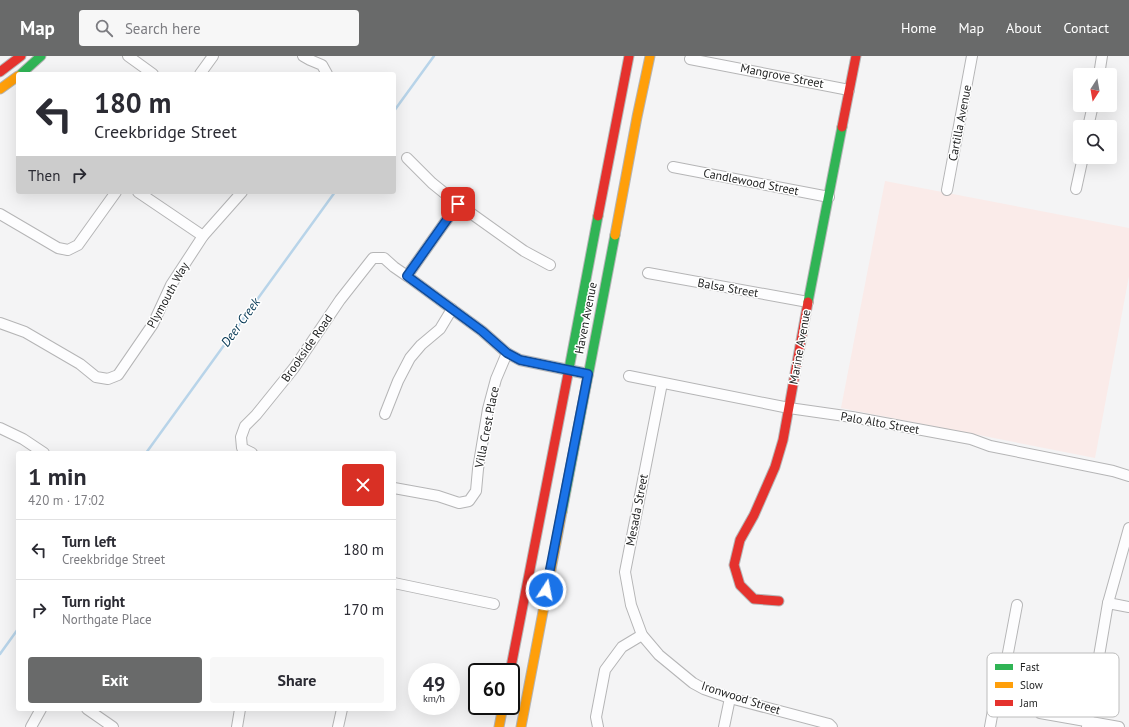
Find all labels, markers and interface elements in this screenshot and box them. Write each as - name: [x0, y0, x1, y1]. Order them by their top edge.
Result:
- search box: [79, 10, 359, 46]
- text: Map: [20, 16, 55, 40]
- icon: search: [93, 17, 115, 39]
- text: Search here: [125, 19, 201, 38]
- text: Home: [901, 19, 936, 37]
- text: Map: [958, 19, 984, 37]
- text: About: [1006, 19, 1042, 37]
- text: Contact: [1064, 19, 1109, 37]
- street label: Mangrove Street: [739, 60, 825, 91]
- north arrow: [1073, 68, 1117, 112]
- map controls: [1073, 68, 1117, 164]
- street label: Cartilla Avenue: [945, 83, 974, 162]
- text: 180 m: [94, 84, 171, 121]
- icon: left: [28, 88, 80, 140]
- text: Creekbridge Street: [94, 120, 237, 143]
- button: search: [1073, 120, 1117, 164]
- icon: right: [68, 164, 90, 186]
- street label: Candlewood Street: [702, 165, 800, 198]
- text: Then: [28, 166, 60, 185]
- pin: [441, 187, 475, 221]
- icon: arrive: [447, 193, 469, 215]
- street label: Plymouth Way: [143, 259, 192, 330]
- street label: Balsa Street: [697, 275, 760, 300]
- street label: Haven Avenue: [571, 281, 600, 355]
- water label: Deer Creek: [217, 293, 265, 350]
- street label: Marine Avenue: [786, 308, 813, 385]
- street label: Brookside Road: [278, 311, 335, 384]
- street label: Villa Crest Place: [471, 385, 502, 470]
- street label: Palo Alto Street: [840, 408, 921, 437]
- text: 1 min: [28, 461, 87, 492]
- button: close: [342, 464, 384, 506]
- street label: Mesada Street: [622, 473, 651, 547]
- text: 420 m · 17:02: [28, 492, 105, 509]
- text: Turn left: [62, 532, 116, 551]
- icon: left: [28, 539, 50, 561]
- text: 180 m: [343, 540, 384, 559]
- text: Creekbridge Street: [62, 551, 165, 568]
- position arrow: [525, 569, 567, 611]
- text: Turn right: [62, 592, 125, 611]
- icon: right: [28, 599, 50, 621]
- text: 170 m: [343, 600, 384, 619]
- text: Northgate Place: [62, 611, 152, 628]
- legend: [987, 653, 1119, 717]
- button: Exit: [28, 657, 202, 703]
- button: Share: [210, 657, 384, 703]
- text: Fast: [1020, 660, 1040, 674]
- speed limit sign: 60: [468, 663, 520, 715]
- text: 49: [423, 671, 445, 697]
- street label: Ironwood Street: [700, 678, 783, 717]
- text: Slow: [1020, 678, 1043, 692]
- text: km/h: [423, 692, 445, 705]
- text: Jam: [1019, 696, 1038, 710]

